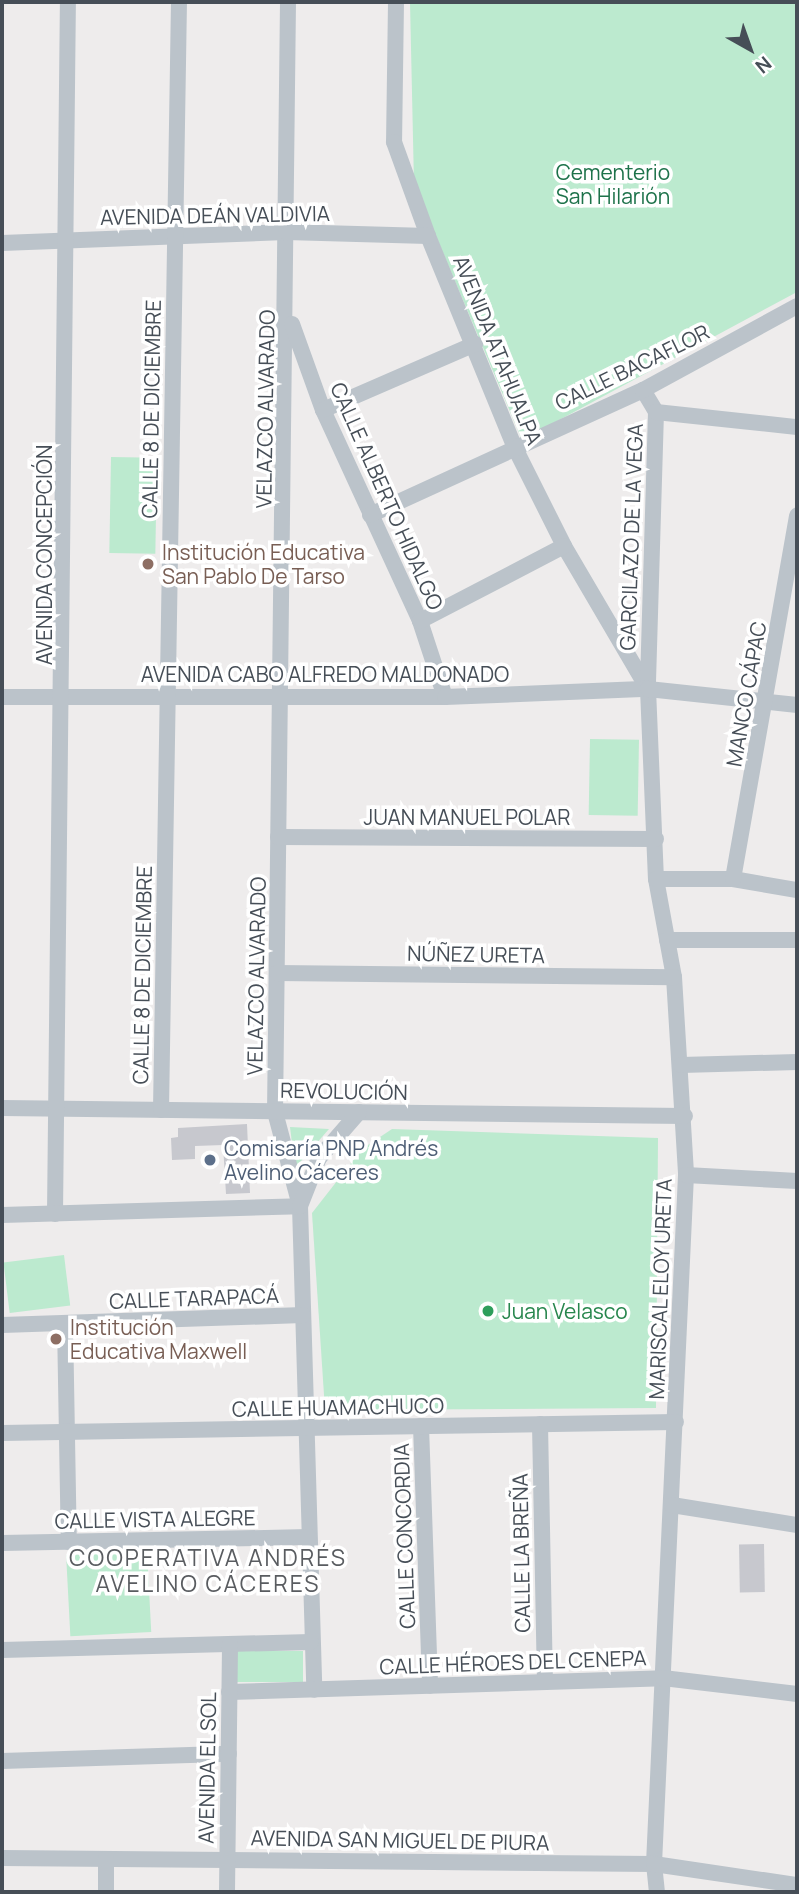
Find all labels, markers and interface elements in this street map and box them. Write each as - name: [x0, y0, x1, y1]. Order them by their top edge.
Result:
- north arrow: [715, 14, 785, 84]
- text: N: [750, 51, 777, 79]
- park label: Cementerio San Hilarión: [556, 159, 670, 209]
- street label: AVENIDA DEÁN VALDIVIA: [100, 200, 330, 230]
- street label: AVENIDA ATAHUALPA: [449, 252, 547, 448]
- street label: CALLE 8 DE DICIEMBRE: [136, 299, 166, 519]
- street label: VELAZCO ALVARADO: [251, 309, 279, 509]
- street label: CALLE BACAFLOR: [551, 319, 713, 415]
- street label: CALLE ALBERTO HIDALGO: [325, 378, 449, 614]
- street label: GARCILAZO DE LA VEGA: [614, 423, 648, 651]
- street label: AVENIDA CONCEPCIÓN: [31, 445, 57, 665]
- place label: Institución Educativa San Pablo De Tarso: [162, 539, 365, 589]
- marker: Institución Educativa San Pablo De Tarso: [140, 556, 156, 572]
- street label: MANCO CÁPAC: [721, 619, 771, 769]
- street label: AVENIDA CABO ALFREDO MALDONADO: [141, 661, 509, 687]
- street label: JUAN MANUEL POLAR: [363, 804, 571, 830]
- street label: CALLE 8 DE DICIEMBRE: [127, 865, 157, 1085]
- street label: VELAZCO ALVARADO: [242, 876, 270, 1076]
- street label: NÚÑEZ URETA: [407, 940, 545, 968]
- street label: REVOLUCIÓN: [280, 1077, 408, 1105]
- place label: Comisaría PNP Andrés Avelino Cáceres: [224, 1135, 438, 1185]
- marker: Comisaría PNP Andrés Avelino Cáceres: [202, 1152, 218, 1168]
- street label: MARISCAL ELOY URETA: [644, 1177, 676, 1401]
- street label: CALLE TARAPACÁ: [109, 1282, 279, 1314]
- place label: Juan Velasco: [502, 1298, 628, 1324]
- marker: Juan Velasco: [480, 1303, 496, 1319]
- place label: Institución Educativa Maxwell: [70, 1314, 247, 1364]
- marker: Institución Educativa Maxwell: [48, 1331, 64, 1347]
- street label: CALLE HUAMACHUCO: [232, 1393, 444, 1421]
- street label: CALLE CONCORDIA: [388, 1443, 420, 1629]
- street label: CALLE LA BREÑA: [507, 1473, 535, 1633]
- street label: CALLE VISTA ALEGRE: [54, 1505, 256, 1533]
- district label: COOPERATIVA ANDRÉS AVELINO CÁCERES: [71, 1543, 345, 1597]
- street label: CALLE HÉROES DEL CENEPA: [379, 1645, 647, 1679]
- street label: AVENIDA EL SOL: [193, 1691, 221, 1845]
- street label: AVENIDA SAN MIGUEL DE PIURA: [250, 1825, 550, 1855]

